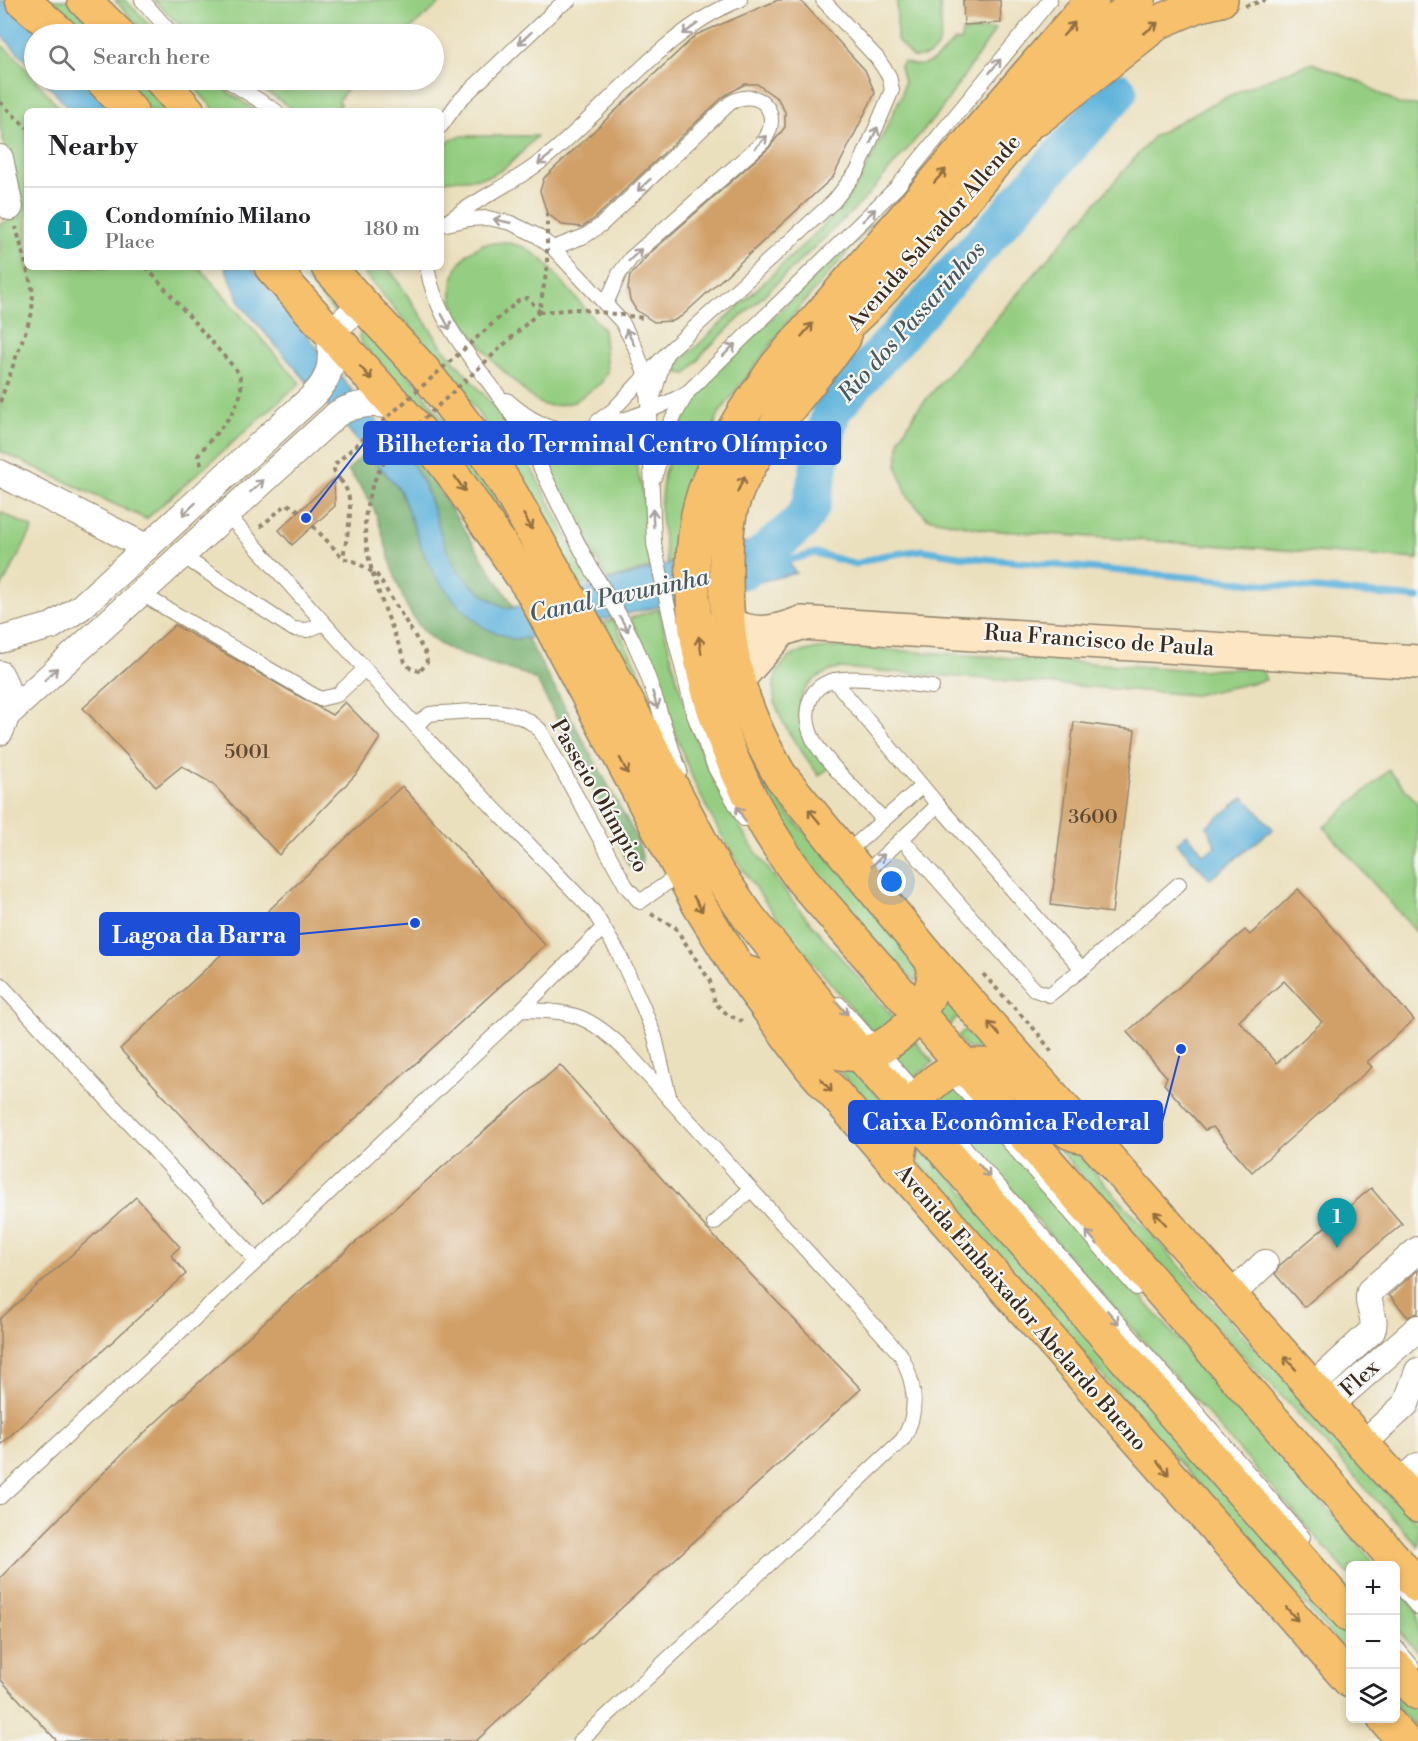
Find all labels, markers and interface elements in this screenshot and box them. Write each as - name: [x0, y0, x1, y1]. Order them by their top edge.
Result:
- one-way arrow: [1143, 21, 1159, 34]
- one-way arrow: [682, 22, 698, 35]
- one-way arrow: [1062, 22, 1076, 37]
- search box: [24, 24, 444, 90]
- one-way arrow: [518, 31, 533, 45]
- icon: search: [45, 41, 78, 74]
- text: Search here: [93, 44, 210, 71]
- one-way arrow: [988, 59, 1002, 74]
- one-way arrow: [869, 126, 881, 144]
- street label: Avenida Salvador Allende: [841, 129, 1027, 338]
- text: Nearby: [48, 131, 138, 163]
- one-way arrow: [754, 135, 769, 150]
- one-way arrow: [537, 152, 553, 165]
- one-way arrow: [933, 169, 947, 184]
- one-way arrow: [637, 178, 652, 192]
- text: Condomínio Milano: [105, 203, 311, 230]
- one-way arrow: [862, 207, 877, 222]
- one-way arrow: [493, 215, 512, 226]
- text: 1: [63, 217, 72, 242]
- text: 180 m: [365, 217, 420, 242]
- text: Place: [105, 230, 155, 255]
- water label: Rio dos Passarinhos: [831, 235, 992, 409]
- one-way arrow: [628, 247, 643, 262]
- one-way arrow: [440, 313, 452, 330]
- one-way arrow: [800, 322, 813, 338]
- one-way arrow: [624, 328, 635, 346]
- one-way arrow: [722, 343, 737, 358]
- one-way arrow: [359, 365, 373, 380]
- callout: Bilheteria do Terminal Centro Olímpico: [364, 422, 840, 464]
- text: Bilheteria do Terminal Centro Olímpico: [376, 430, 828, 460]
- one-way arrow: [454, 475, 466, 492]
- one-way arrow: [735, 476, 747, 494]
- one-way arrow: [249, 479, 264, 493]
- one-way arrow: [181, 502, 196, 516]
- one-way arrow: [647, 509, 658, 529]
- one-way arrow: [523, 513, 534, 531]
- water label: Canal Pavuninha: [526, 562, 712, 630]
- one-way arrow: [618, 615, 630, 632]
- street label: Rua Francisco de Paula: [983, 619, 1216, 663]
- one-way arrow: [694, 636, 705, 655]
- one-way arrow: [43, 667, 58, 681]
- one-way arrow: [650, 690, 661, 709]
- street label: Passeio Olímpico: [544, 714, 654, 878]
- house number: 5001: [224, 740, 270, 765]
- one-way arrow: [618, 756, 630, 774]
- one-way arrow: [735, 805, 746, 823]
- house number: 3600: [1068, 805, 1118, 830]
- one-way arrow: [807, 809, 820, 825]
- one-way arrow: [871, 853, 886, 868]
- your location: [877, 867, 906, 896]
- one-way arrow: [693, 895, 705, 912]
- callout: Lagoa da Barra: [100, 913, 299, 955]
- text: Lagoa da Barra: [112, 921, 287, 951]
- one-way arrow: [835, 1000, 849, 1015]
- one-way arrow: [987, 1022, 1001, 1037]
- one-way arrow: [819, 1077, 833, 1092]
- callout: Caixa Econômica Federal: [849, 1101, 1162, 1143]
- text: Caixa Econômica Federal: [862, 1108, 1150, 1138]
- street label: Avenida Embaixador Abelardo Bueno: [889, 1159, 1153, 1457]
- one-way arrow: [977, 1162, 991, 1177]
- pin: 1: [1318, 1198, 1356, 1248]
- one-way arrow: [1153, 1211, 1167, 1226]
- one-way arrow: [1085, 1231, 1099, 1246]
- one-way arrow: [1106, 1309, 1120, 1324]
- street label: Flex: [1335, 1354, 1386, 1403]
- one-way arrow: [1283, 1356, 1297, 1371]
- one-way arrow: [1156, 1460, 1170, 1475]
- map controls: [1346, 1561, 1400, 1723]
- button: +: [1346, 1561, 1400, 1615]
- one-way arrow: [1285, 1606, 1299, 1621]
- button: −: [1346, 1615, 1400, 1669]
- button: layers: [1346, 1669, 1400, 1723]

